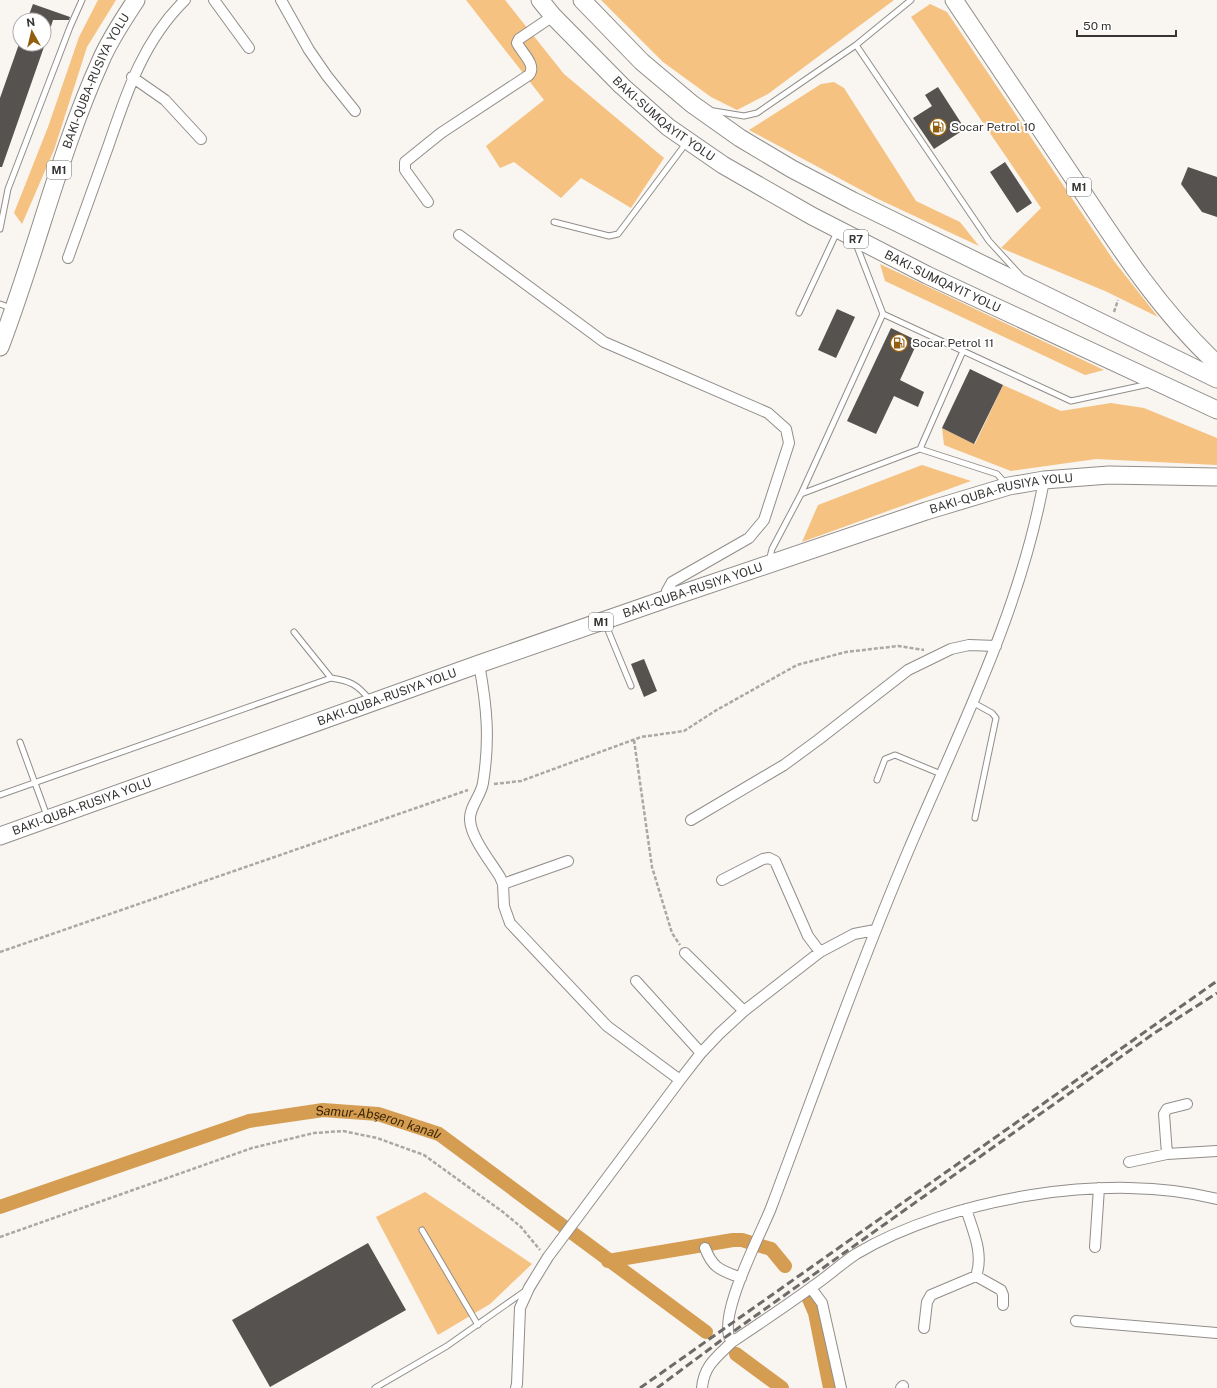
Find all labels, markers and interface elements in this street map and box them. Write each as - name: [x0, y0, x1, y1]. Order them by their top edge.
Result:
- street label: BAKI-QUBA-RUSIYA YOLU: [60, 11, 132, 151]
- north arrow: [12, 12, 52, 52]
- scale bar: [1077, 12, 1176, 38]
- text: N: [26, 16, 36, 29]
- text: 50 m: [1083, 19, 1111, 33]
- street label: BAKI-SUMQAYIT YOLU: [610, 74, 717, 164]
- fuel station icon: Socar Petrol 10: [928, 117, 948, 137]
- place label: Socar Petrol 10: [951, 120, 1035, 134]
- road number: M1: [47, 161, 71, 179]
- road number: M1: [1067, 178, 1091, 196]
- road number: R7: [844, 230, 868, 248]
- street label: BAKI-SUMQAYIT YOLU: [882, 247, 1003, 315]
- fuel station icon: Socar Petrol 11: [889, 333, 909, 353]
- place label: Socar Petrol 11: [912, 336, 994, 350]
- street label: BAKI-QUBA-RUSIYA YOLU: [928, 471, 1073, 517]
- street label: BAKI-QUBA-RUSIYA YOLU: [621, 560, 764, 621]
- road number: M1: [589, 613, 613, 631]
- street label: BAKI-QUBA-RUSIYA YOLU: [315, 666, 458, 729]
- street label: BAKI-QUBA-RUSIYA YOLU: [10, 775, 153, 838]
- water label: Samur-Abşeron kanalı: [314, 1102, 445, 1141]

